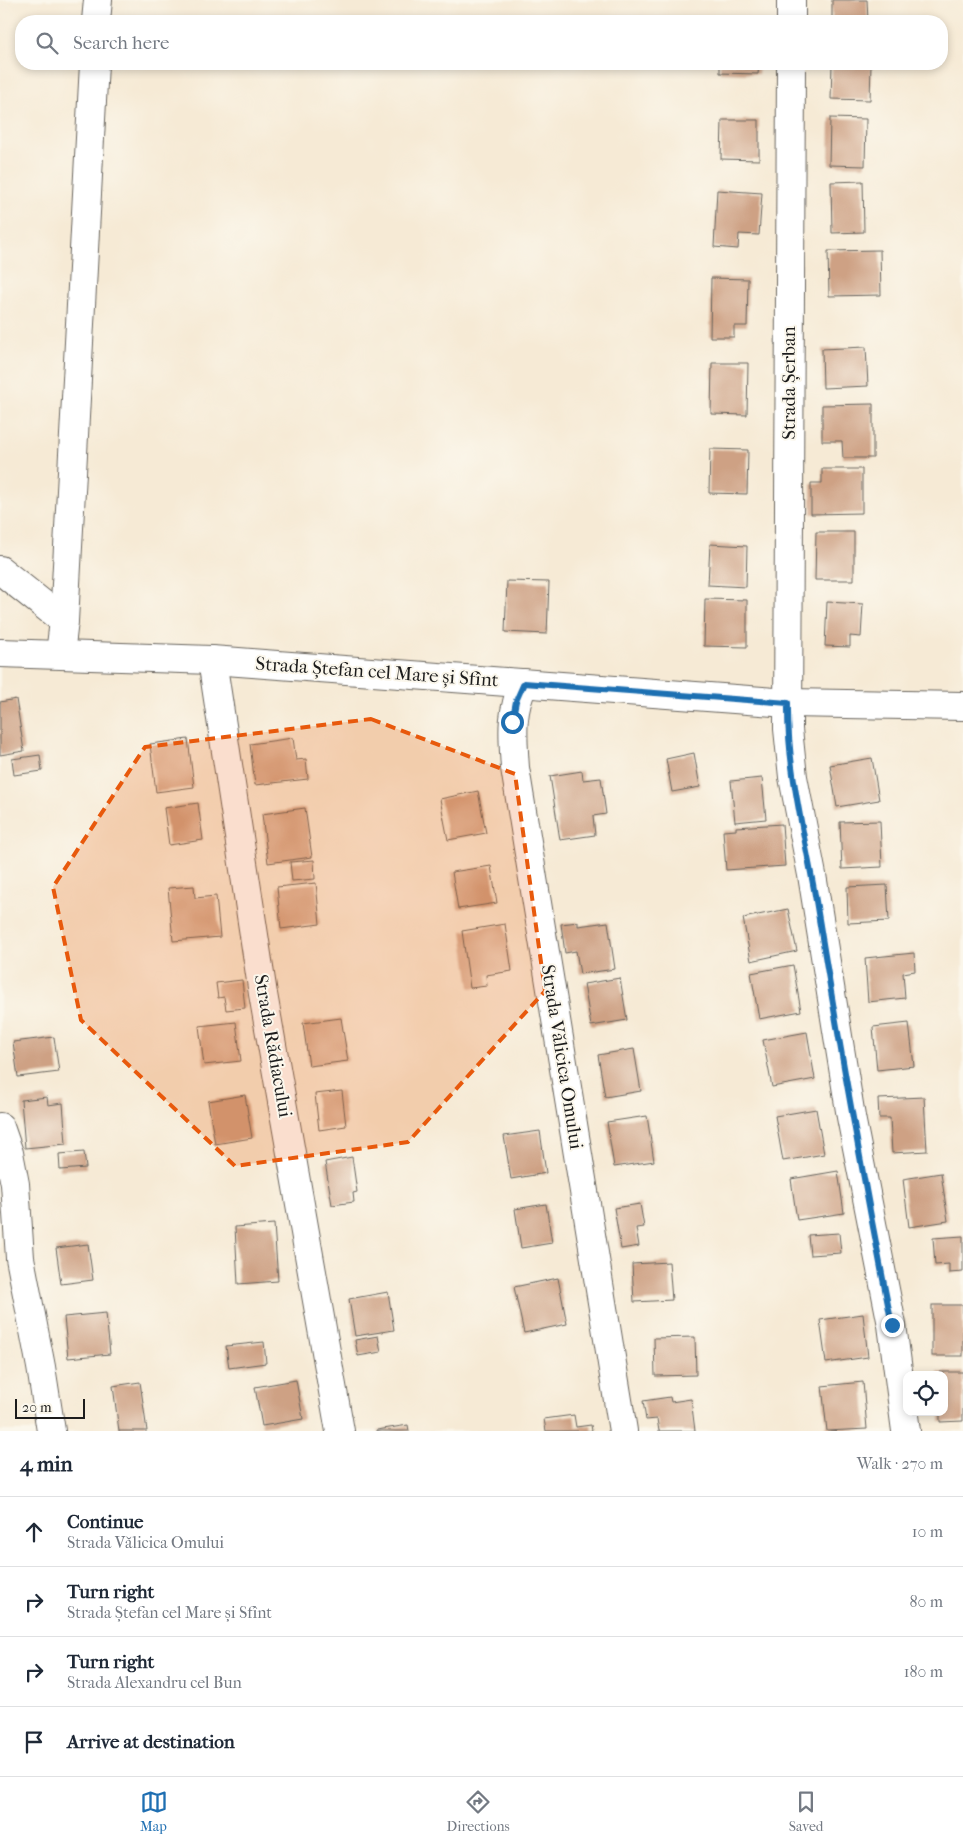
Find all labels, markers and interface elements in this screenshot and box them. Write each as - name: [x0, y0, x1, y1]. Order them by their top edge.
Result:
- search box: [15, 15, 948, 70]
- icon: search: [33, 29, 61, 57]
- text: Search here: [73, 32, 169, 54]
- street label: Strada Șerban: [778, 326, 800, 440]
- street label: Strada Ștefan cel Mare și Sfînt: [255, 653, 499, 691]
- route start: [501, 711, 524, 734]
- street label: Strada Vălicica Omului: [537, 963, 588, 1151]
- street label: Strada Rădiacului: [250, 973, 296, 1120]
- route end: [881, 1314, 904, 1337]
- map controls: [903, 1371, 948, 1416]
- button: locate: [903, 1371, 948, 1416]
- scale bar: [15, 1396, 85, 1419]
- text: 20 m: [22, 1399, 52, 1416]
- text: 4 min: [20, 1452, 73, 1476]
- text: Walk · 270 m: [857, 1454, 943, 1473]
- text: Continue: [67, 1511, 143, 1533]
- icon: ahead: [20, 1518, 48, 1546]
- text: 10 m: [912, 1522, 943, 1541]
- text: Strada Vălicica Omului: [67, 1533, 224, 1552]
- text: Turn right: [67, 1581, 154, 1603]
- icon: right: [20, 1588, 48, 1616]
- text: 80 m: [909, 1592, 943, 1611]
- text: Strada Ștefan cel Mare și Sfînt: [67, 1603, 272, 1622]
- text: Turn right: [67, 1651, 154, 1673]
- icon: right: [20, 1658, 48, 1686]
- text: 180 m: [904, 1662, 943, 1681]
- text: Strada Alexandru cel Bun: [67, 1673, 242, 1692]
- icon: arrive: [20, 1728, 48, 1756]
- text: Arrive at destination: [67, 1731, 235, 1753]
- tab: Map: [140, 1788, 168, 1835]
- tab: Directions: [447, 1788, 510, 1835]
- tab: Saved: [789, 1788, 823, 1835]

